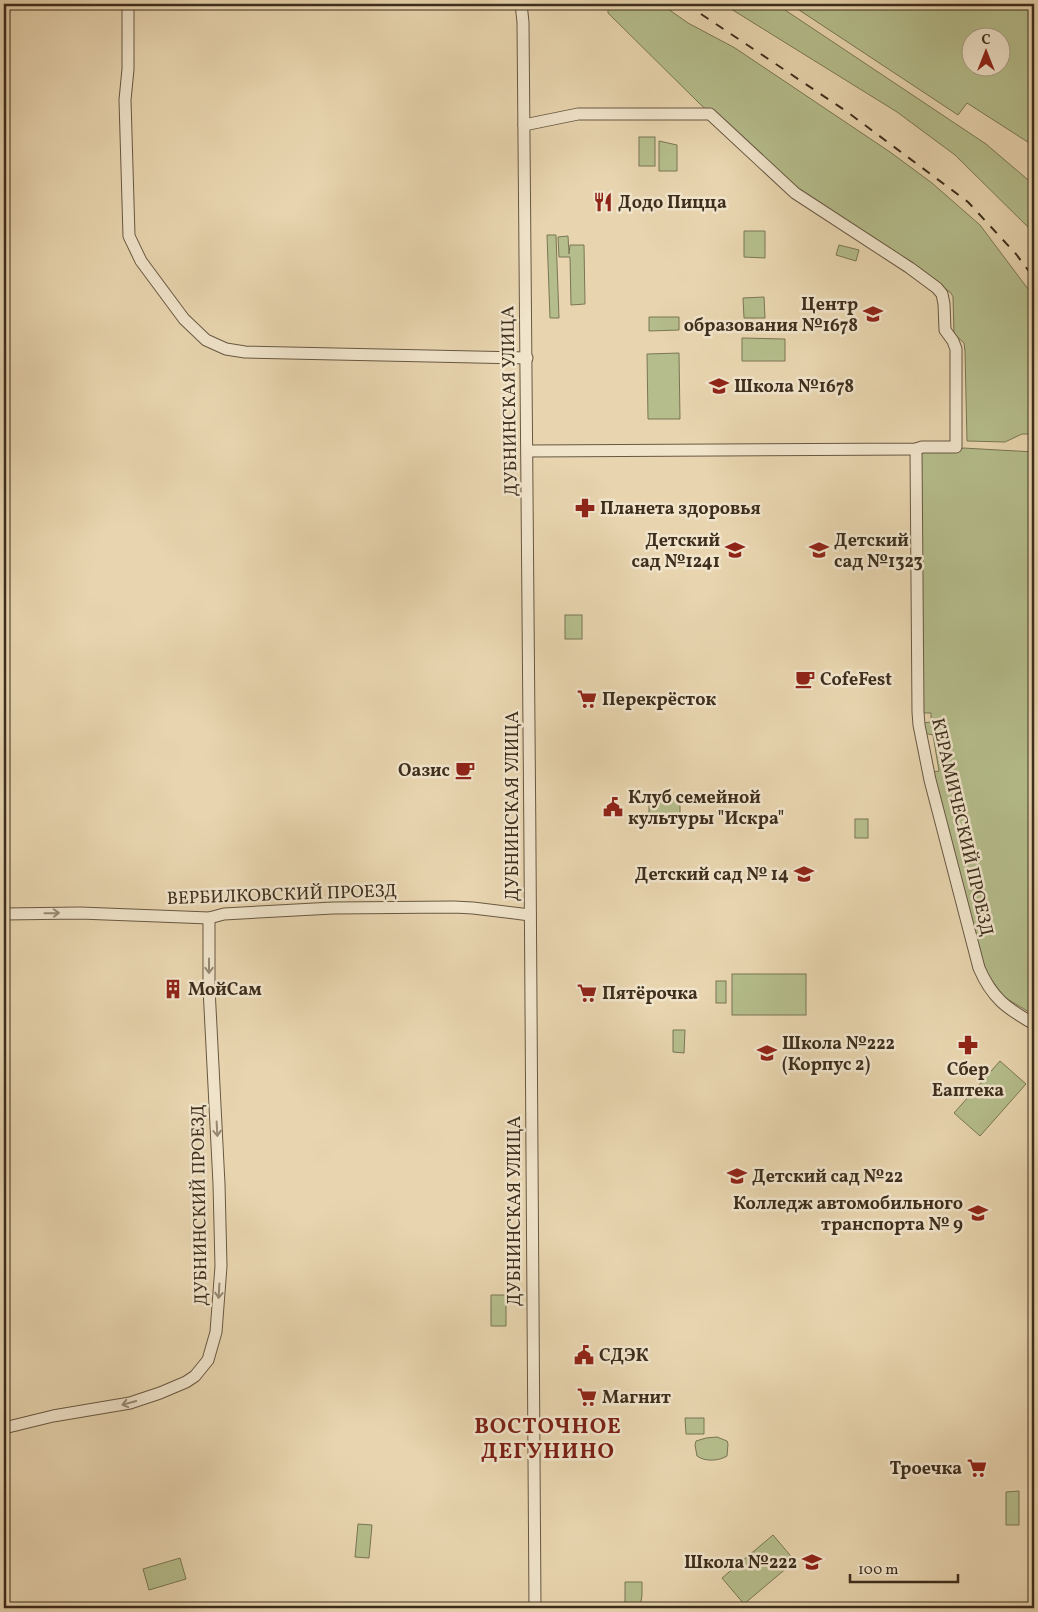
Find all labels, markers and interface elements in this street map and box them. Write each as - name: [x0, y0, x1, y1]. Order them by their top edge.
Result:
- north arrow: [960, 28, 1010, 78]
- text: С: [981, 31, 991, 50]
- restaurant icon: Додо Пицца: [592, 191, 614, 213]
- place label: Додо Пицца: [618, 191, 727, 216]
- place label: Центр образования №1678: [684, 293, 858, 339]
- school or university icon: Центр образования №1678: [862, 303, 884, 325]
- street label: ДУБНИНСКАЯ УЛИЦА: [496, 305, 525, 496]
- school or university icon: Школа №1678: [708, 375, 730, 397]
- place label: Школа №1678: [734, 375, 854, 400]
- pharmacy icon: Планета здоровья: [574, 497, 596, 519]
- place label: Планета здоровья: [600, 497, 761, 522]
- place label: Детский сад №1241: [632, 529, 720, 575]
- place label: Детский сад №1323: [834, 529, 923, 575]
- school or university icon: Детский сад №1241: [724, 539, 746, 561]
- school or university icon: Детский сад №1323: [808, 539, 830, 561]
- cafe icon: CofeFest: [794, 668, 816, 690]
- place label: CofeFest: [820, 668, 892, 693]
- supermarket icon: Перекрёсток: [576, 688, 598, 710]
- place label: Перекрёсток: [602, 688, 716, 713]
- street label: ДУБНИНСКАЯ УЛИЦА: [501, 710, 526, 901]
- street label: КЕРАМИЧЕСКИЙ ПРОЕЗД: [924, 716, 999, 939]
- place label: Оазис: [398, 759, 450, 784]
- cafe icon: Оазис: [454, 759, 476, 781]
- place label: Клуб семейной культуры "Искра": [628, 786, 784, 832]
- public building icon: Клуб семейной культуры "Искра": [602, 796, 624, 818]
- place label: Детский сад № 14: [635, 863, 789, 888]
- school or university icon: Детский сад № 14: [793, 863, 815, 885]
- street label: ВЕРБИЛКОВСКИЙ ПРОЕЗД: [166, 879, 398, 912]
- one-way arrow: [44, 908, 60, 918]
- one-way arrow: [204, 958, 214, 974]
- building icon: МойСам: [162, 978, 184, 1000]
- place label: МойСам: [188, 978, 262, 1003]
- supermarket icon: Пятёрочка: [576, 982, 598, 1004]
- place label: Пятёрочка: [602, 982, 698, 1007]
- place label: Школа №222 (Корпус 2): [782, 1032, 895, 1078]
- pharmacy icon: Сбер Еаптека: [957, 1034, 979, 1056]
- school or university icon: Школа №222 (Корпус 2): [756, 1042, 778, 1064]
- place label: Сбер Еаптека: [932, 1058, 1004, 1104]
- street label: ДУБНИНСКИЙ ПРОЕЗД: [186, 1104, 215, 1306]
- street label: ДУБНИНСКАЯ УЛИЦА: [503, 1115, 528, 1306]
- one-way arrow: [212, 1120, 221, 1136]
- school or university icon: Детский сад №22: [726, 1165, 748, 1187]
- place label: Детский сад №22: [752, 1165, 903, 1190]
- place label: Колледж автомобильного транспорта № 9: [733, 1192, 963, 1238]
- school or university icon: Колледж автомобильного транспорта № 9: [967, 1202, 989, 1224]
- one-way arrow: [214, 1283, 223, 1299]
- public building icon: СДЭК: [573, 1344, 595, 1366]
- place label: СДЭК: [599, 1344, 649, 1369]
- supermarket icon: Магнит: [576, 1386, 598, 1408]
- place label: Магнит: [602, 1386, 671, 1411]
- one-way arrow: [122, 1399, 138, 1408]
- district label: ВОСТОЧНОЕ ДЕГУНИНО: [474, 1412, 622, 1468]
- place label: Троечка: [889, 1457, 962, 1482]
- supermarket icon: Троечка: [966, 1457, 988, 1479]
- place label: Школа №222: [684, 1551, 797, 1576]
- school or university icon: Школа №222: [801, 1551, 823, 1573]
- scale bar: [850, 1552, 958, 1584]
- text: 100 m: [858, 1560, 898, 1581]

